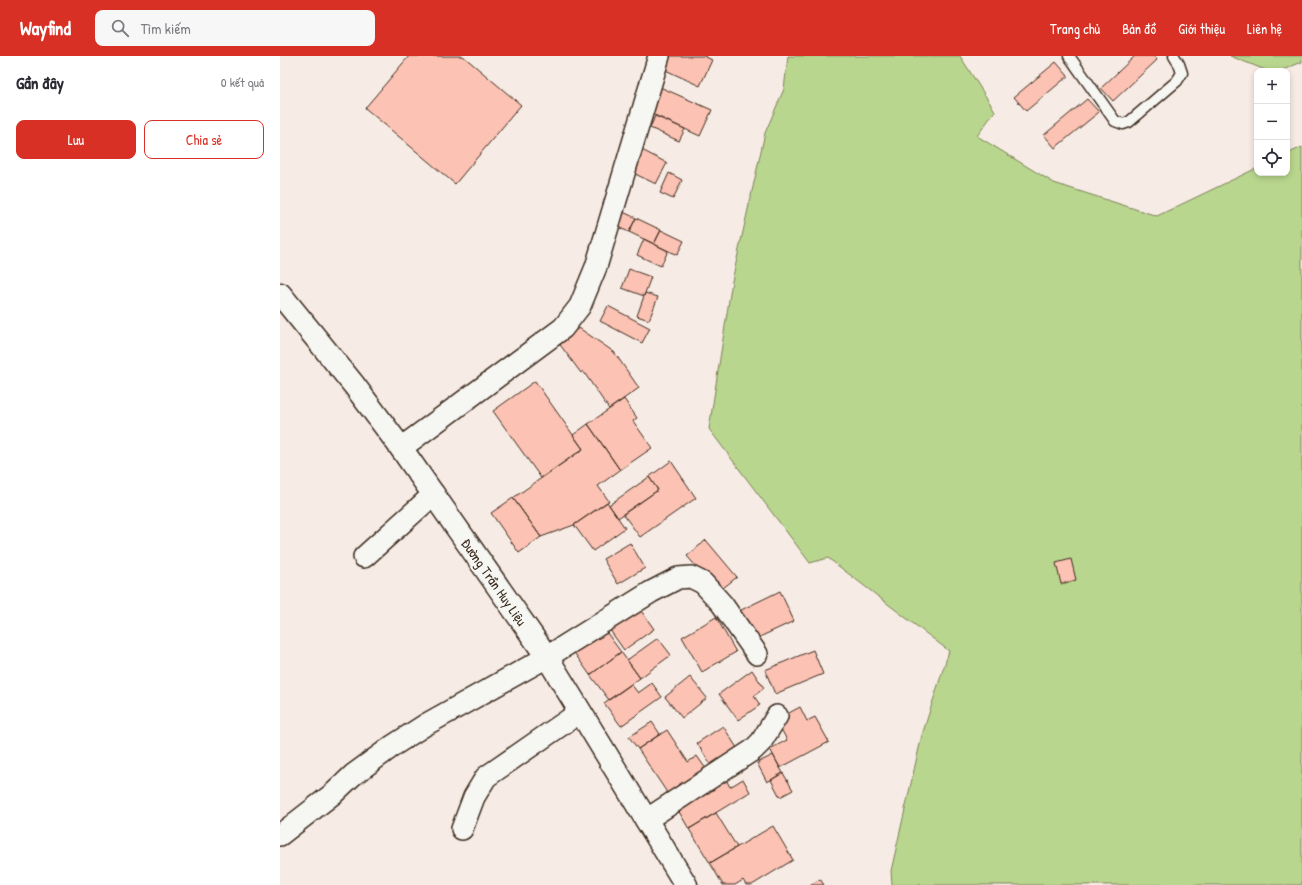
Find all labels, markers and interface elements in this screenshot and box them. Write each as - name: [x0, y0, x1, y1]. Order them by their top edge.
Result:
- search box: [95, 10, 375, 46]
- text: Wayfind: [20, 15, 71, 41]
- icon: search: [109, 17, 131, 39]
- text: Tìm kiếm: [141, 18, 191, 39]
- text: Trang chủ: [1050, 19, 1100, 38]
- text: Bản đồ: [1122, 19, 1156, 38]
- text: Giới thiệu: [1178, 19, 1225, 38]
- text: Liên hệ: [1247, 19, 1282, 38]
- map controls: [1254, 68, 1290, 176]
- button: +: [1254, 68, 1290, 104]
- text: Gần đây: [16, 71, 64, 94]
- text: 0 kết quả: [221, 73, 264, 91]
- button: −: [1254, 104, 1290, 140]
- button: Lưu: [16, 120, 136, 159]
- button: Chia sẻ: [144, 120, 264, 159]
- button: locate: [1254, 140, 1290, 176]
- street label: Đường Trần Huy Liệu: [456, 534, 532, 630]

